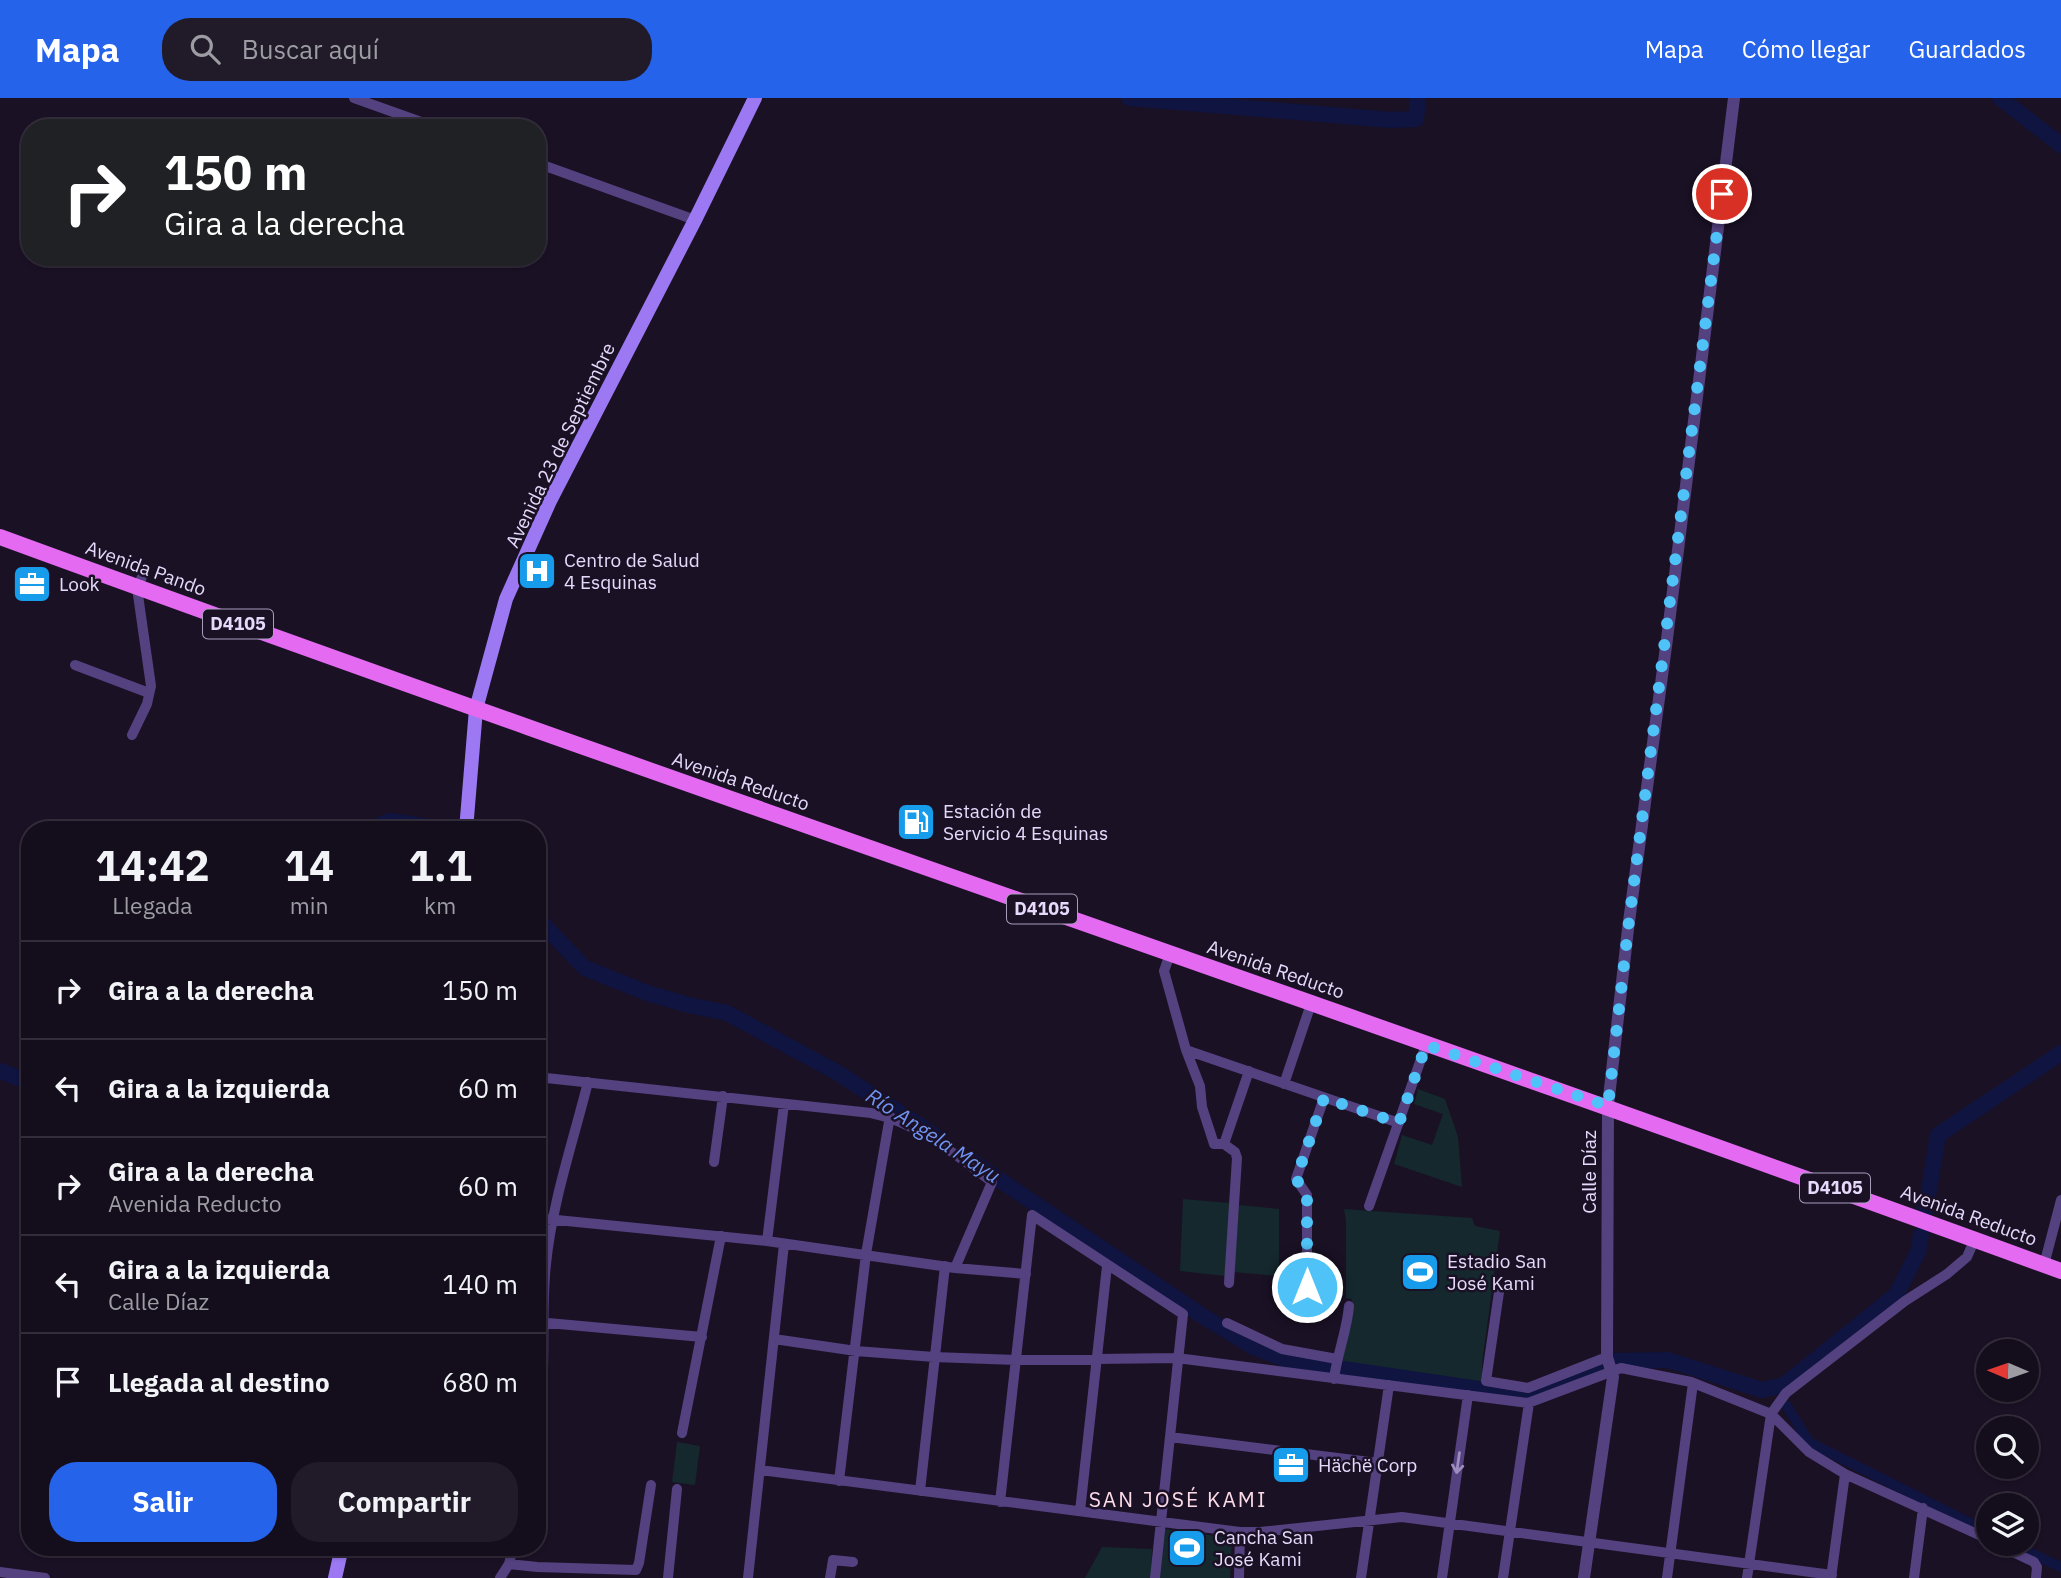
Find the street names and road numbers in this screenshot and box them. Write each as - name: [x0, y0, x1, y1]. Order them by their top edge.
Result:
- street label: Avenida 23 de Septiembre: [500, 339, 620, 551]
- street label: Avenida Pando: [82, 535, 210, 601]
- road number: D4105: [203, 610, 273, 638]
- street label: Avenida Reducto: [669, 746, 813, 816]
- road number: D4105: [1007, 894, 1077, 924]
- street label: Avenida Reducto: [1204, 934, 1348, 1004]
- street label: Calle Díaz: [1577, 1130, 1601, 1214]
- road number: D4105: [1800, 1174, 1870, 1203]
- street label: Avenida Reducto: [1897, 1179, 2041, 1251]

